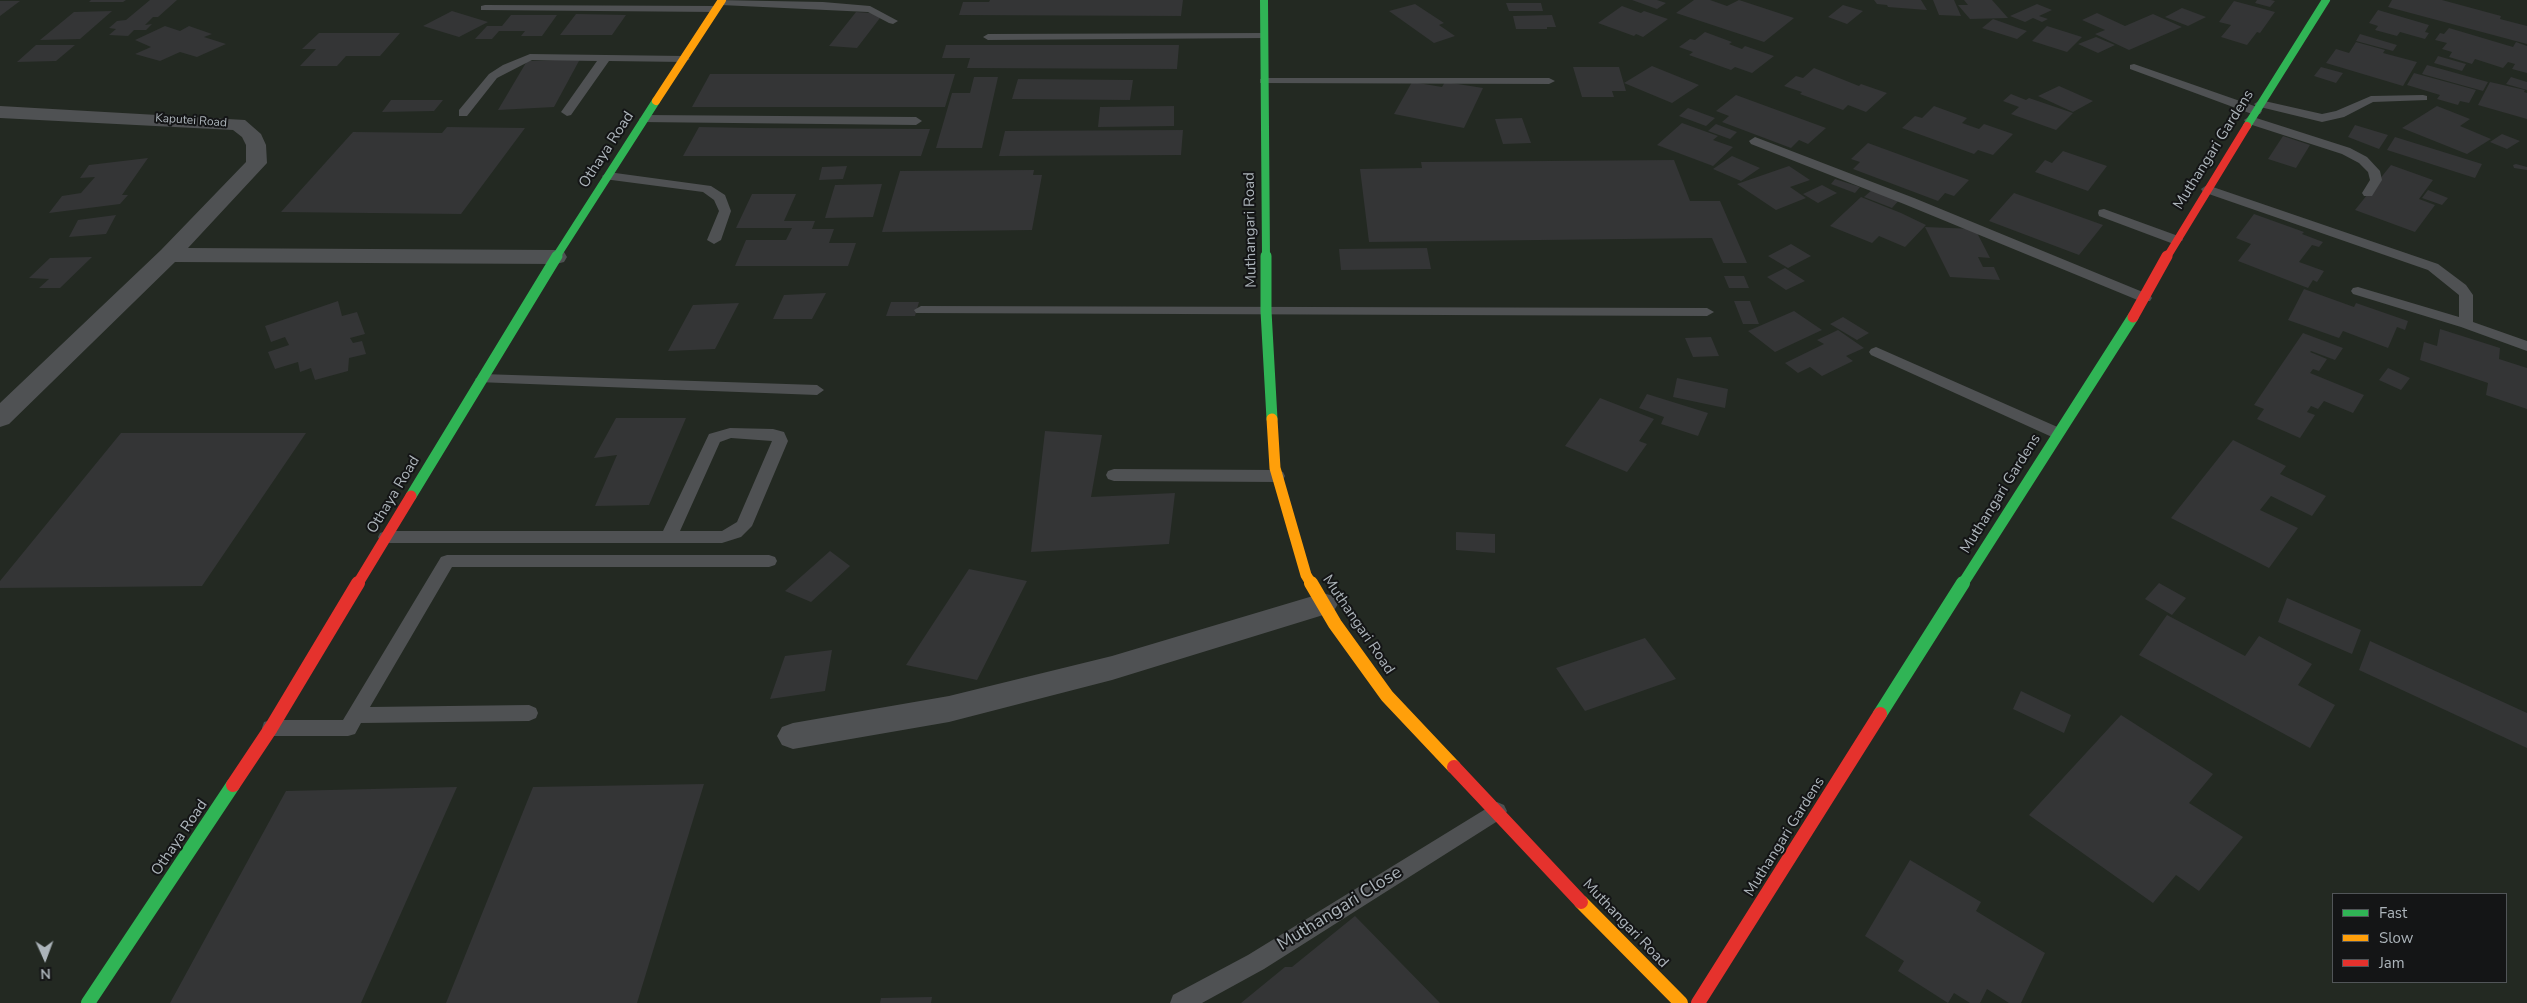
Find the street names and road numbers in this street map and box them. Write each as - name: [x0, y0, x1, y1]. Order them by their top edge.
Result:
- street label: Muthangari Gardens: [2170, 87, 2258, 213]
- street label: Othaya Road: [576, 108, 638, 192]
- street label: Kaputei Road: [155, 111, 227, 131]
- street label: Muthangari Road: [1241, 172, 1261, 288]
- street label: Muthangari Gardens: [1957, 431, 2045, 557]
- street label: Othaya Road: [364, 453, 424, 537]
- street label: Muthangari Road: [1318, 572, 1398, 678]
- street label: Muthangari Gardens: [1741, 774, 1829, 900]
- street label: Othaya Road: [148, 797, 212, 879]
- street label: Muthangari Close: [1274, 862, 1406, 956]
- street label: Muthangari Road: [1578, 876, 1672, 972]

